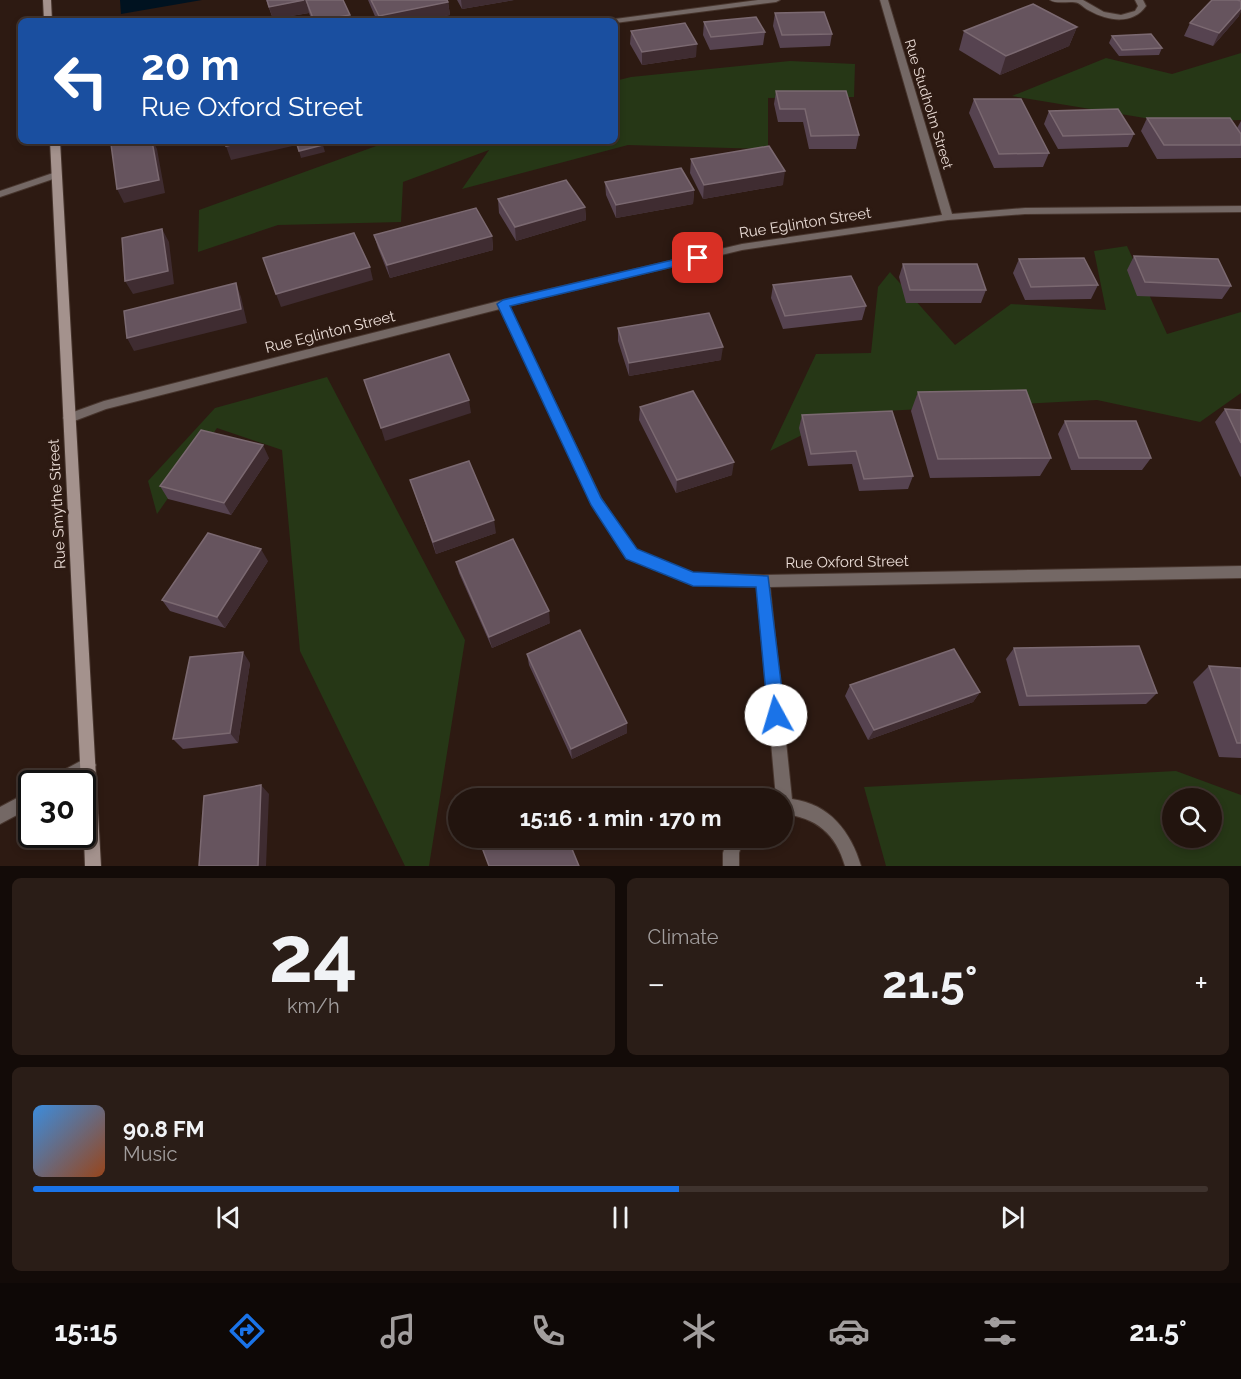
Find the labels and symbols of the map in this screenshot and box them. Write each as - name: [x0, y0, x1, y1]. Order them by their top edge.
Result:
- street label: Rue Studholm Street: [902, 37, 956, 171]
- street label: Rue Eglinton Street: [738, 204, 872, 242]
- pin: [672, 232, 723, 283]
- street label: Rue Eglinton Street: [263, 307, 397, 357]
- street label: Rue Smythe Street: [45, 439, 69, 569]
- street label: Rue Oxford Street: [785, 552, 909, 572]
- position arrow: [744, 683, 808, 747]
- speed limit sign: 30: [18, 770, 96, 848]

